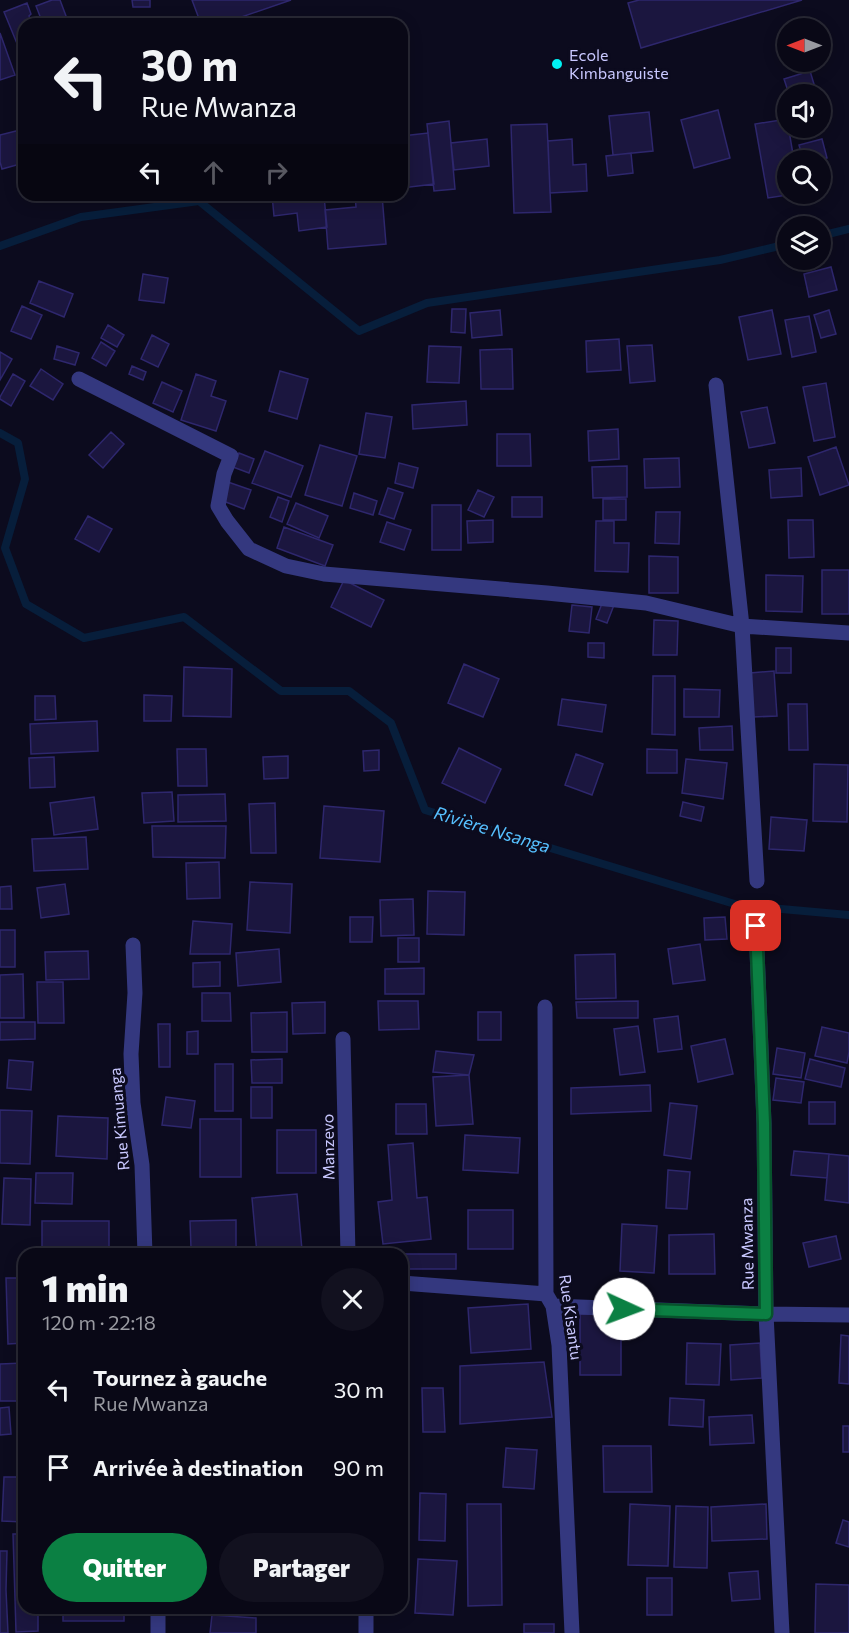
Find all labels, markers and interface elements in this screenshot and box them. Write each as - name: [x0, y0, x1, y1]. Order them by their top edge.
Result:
- north arrow: [777, 18, 831, 72]
- map controls: [777, 18, 831, 270]
- text: 30 m: [141, 38, 238, 90]
- icon: left: [42, 42, 120, 120]
- place label: Ecole Kimbanguiste: [569, 45, 669, 82]
- marker: Ecole Kimbanguiste: [550, 57, 564, 71]
- button: sound: [777, 84, 831, 138]
- text: Rue Mwanza: [141, 90, 297, 123]
- button: search: [777, 150, 831, 204]
- icon: left: [134, 156, 167, 189]
- icon: ahead: [197, 156, 230, 189]
- icon: right: [260, 156, 293, 189]
- button: layers: [777, 216, 831, 270]
- water label: Rivière Nsanga: [432, 801, 553, 857]
- pin: [730, 900, 781, 951]
- icon: arrive: [739, 909, 772, 942]
- street label: Rue Kimuanga: [105, 1067, 132, 1171]
- street label: Manzevo: [317, 1114, 338, 1180]
- street label: Rue Mwanza: [736, 1198, 757, 1290]
- text: 1 min: [42, 1265, 128, 1309]
- button: close: [321, 1268, 384, 1331]
- street label: Rue Kisantu: [556, 1273, 587, 1361]
- position arrow: [592, 1277, 656, 1341]
- text: 120 m · 22:18: [42, 1310, 156, 1334]
- text: Tournez à gauche: [93, 1364, 267, 1391]
- icon: left: [42, 1373, 75, 1406]
- text: 30 m: [334, 1376, 384, 1403]
- text: Rue Mwanza: [93, 1391, 208, 1415]
- icon: arrive: [42, 1451, 75, 1484]
- text: Arrivée à destination: [93, 1454, 303, 1481]
- text: 90 m: [333, 1454, 384, 1481]
- button: Quitter: [42, 1533, 207, 1602]
- button: Partager: [219, 1533, 384, 1602]

